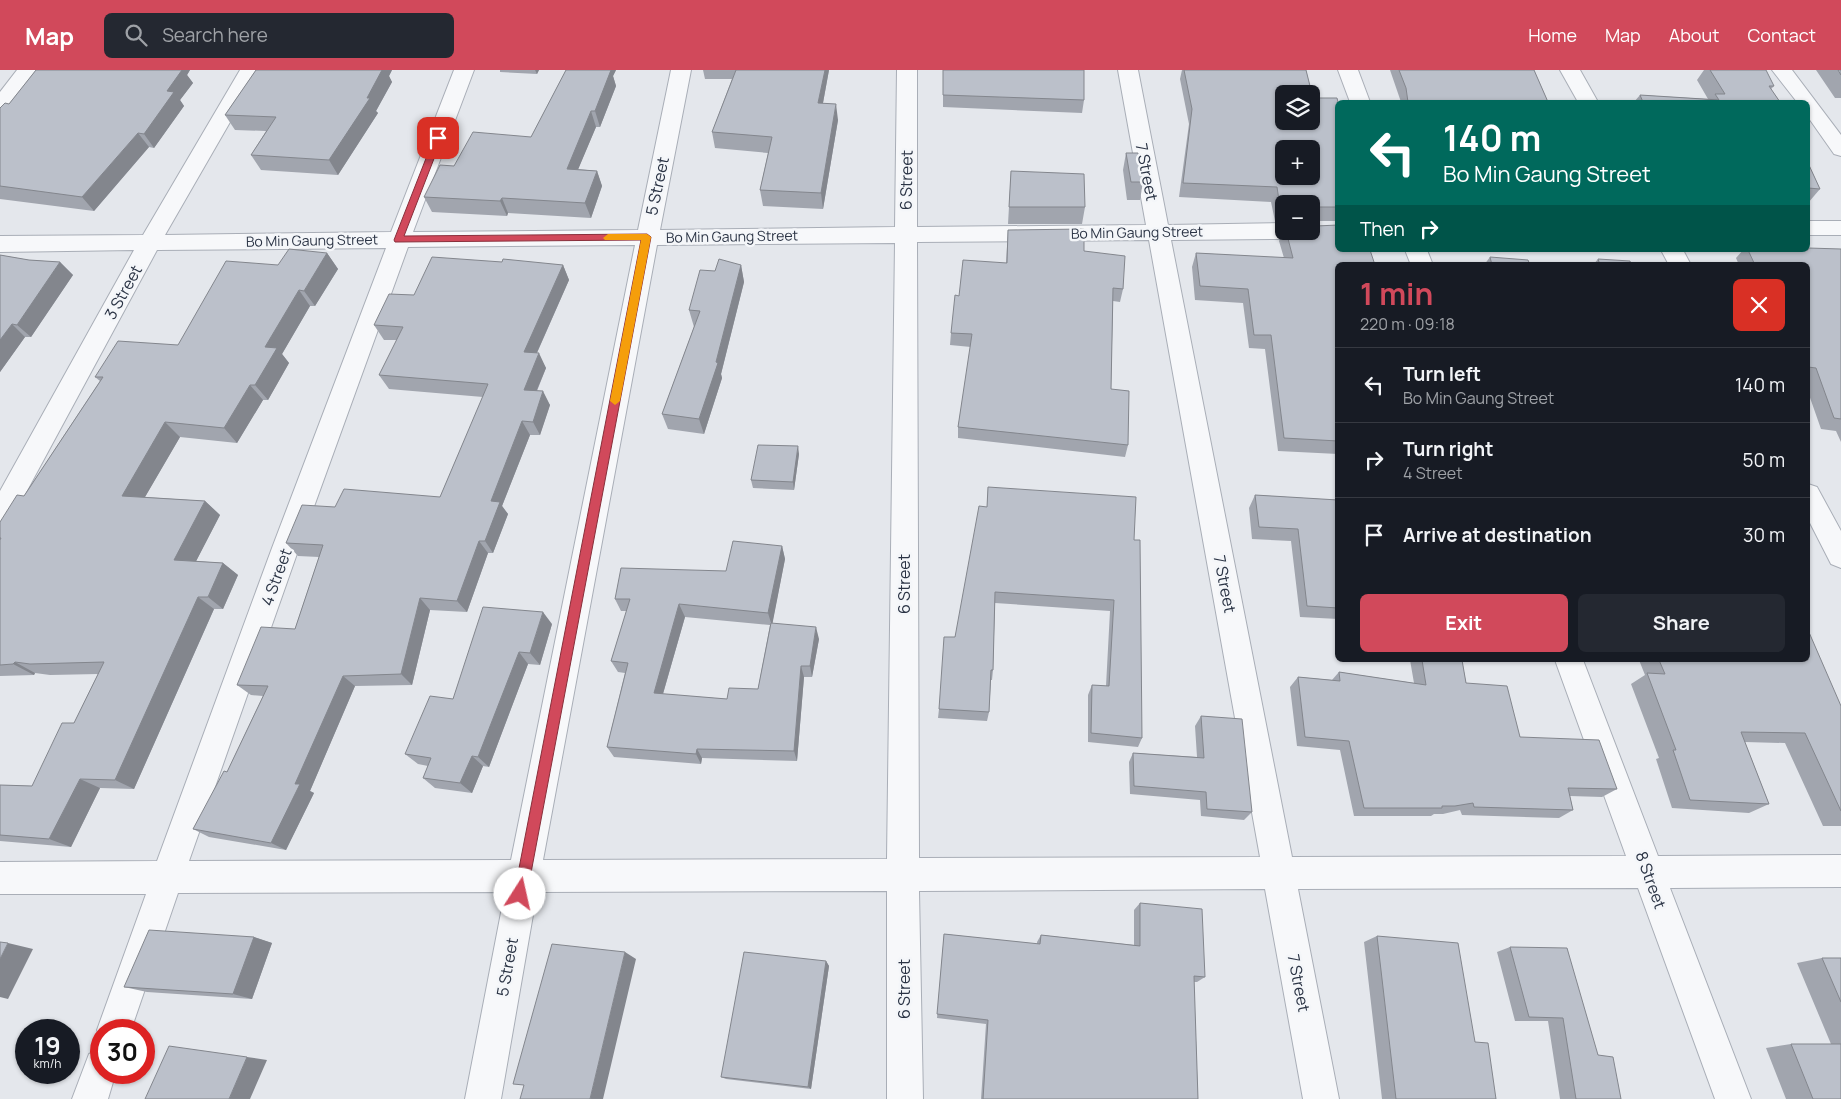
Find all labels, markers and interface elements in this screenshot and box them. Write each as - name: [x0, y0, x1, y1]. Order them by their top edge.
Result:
- search box: [104, 13, 454, 58]
- text: Map: [25, 19, 74, 52]
- icon: search: [122, 21, 150, 49]
- text: Search here: [162, 22, 268, 48]
- text: Home: [1528, 23, 1577, 47]
- text: Map: [1605, 23, 1641, 47]
- text: About: [1669, 23, 1719, 47]
- text: Contact: [1747, 23, 1816, 47]
- map controls: [1275, 85, 1320, 240]
- button: layers: [1275, 85, 1320, 130]
- text: 140 m: [1443, 114, 1541, 162]
- pin: [417, 117, 459, 159]
- icon: left: [1360, 120, 1425, 185]
- icon: arrive: [424, 124, 452, 152]
- button: +: [1275, 140, 1320, 185]
- street label: 7 Street: [1131, 141, 1163, 203]
- street label: 6 Street: [894, 150, 918, 210]
- street label: 5 Street: [640, 155, 674, 217]
- text: Bo Min Gaung Street: [1443, 159, 1651, 189]
- button: −: [1275, 195, 1320, 240]
- icon: right: [1415, 215, 1443, 243]
- text: Then: [1360, 216, 1405, 242]
- street label: Bo Min Gaung Street: [1071, 221, 1204, 243]
- street label: Bo Min Gaung Street: [666, 225, 799, 247]
- street label: Bo Min Gaung Street: [246, 229, 379, 251]
- street label: 3 Street: [99, 261, 147, 323]
- text: 1 min: [1360, 273, 1433, 314]
- button: close: [1733, 279, 1785, 331]
- text: 220 m · 09:18: [1360, 313, 1455, 335]
- text: Turn left: [1403, 361, 1481, 387]
- icon: left: [1360, 371, 1388, 399]
- text: 140 m: [1735, 372, 1785, 398]
- text: Bo Min Gaung Street: [1403, 387, 1554, 409]
- text: Turn right: [1403, 436, 1493, 462]
- icon: right: [1360, 446, 1388, 474]
- text: 50 m: [1743, 447, 1785, 473]
- text: 4 Street: [1403, 462, 1463, 484]
- icon: arrive: [1360, 521, 1388, 549]
- text: Arrive at destination: [1403, 522, 1592, 548]
- text: 30 m: [1743, 522, 1785, 548]
- street label: 4 Street: [255, 545, 297, 609]
- street label: 7 Street: [1209, 553, 1241, 615]
- street label: 6 Street: [893, 554, 915, 614]
- button: Exit: [1360, 594, 1568, 652]
- button: Share: [1578, 594, 1785, 652]
- street label: 8 Street: [1630, 848, 1672, 912]
- position arrow: [493, 867, 545, 919]
- street label: 5 Street: [491, 936, 523, 998]
- street label: 7 Street: [1283, 952, 1315, 1014]
- street label: 6 Street: [893, 959, 915, 1019]
- speed limit sign: 30: [90, 1019, 155, 1084]
- text: 19: [34, 1028, 61, 1063]
- text: km/h: [34, 1055, 61, 1072]

